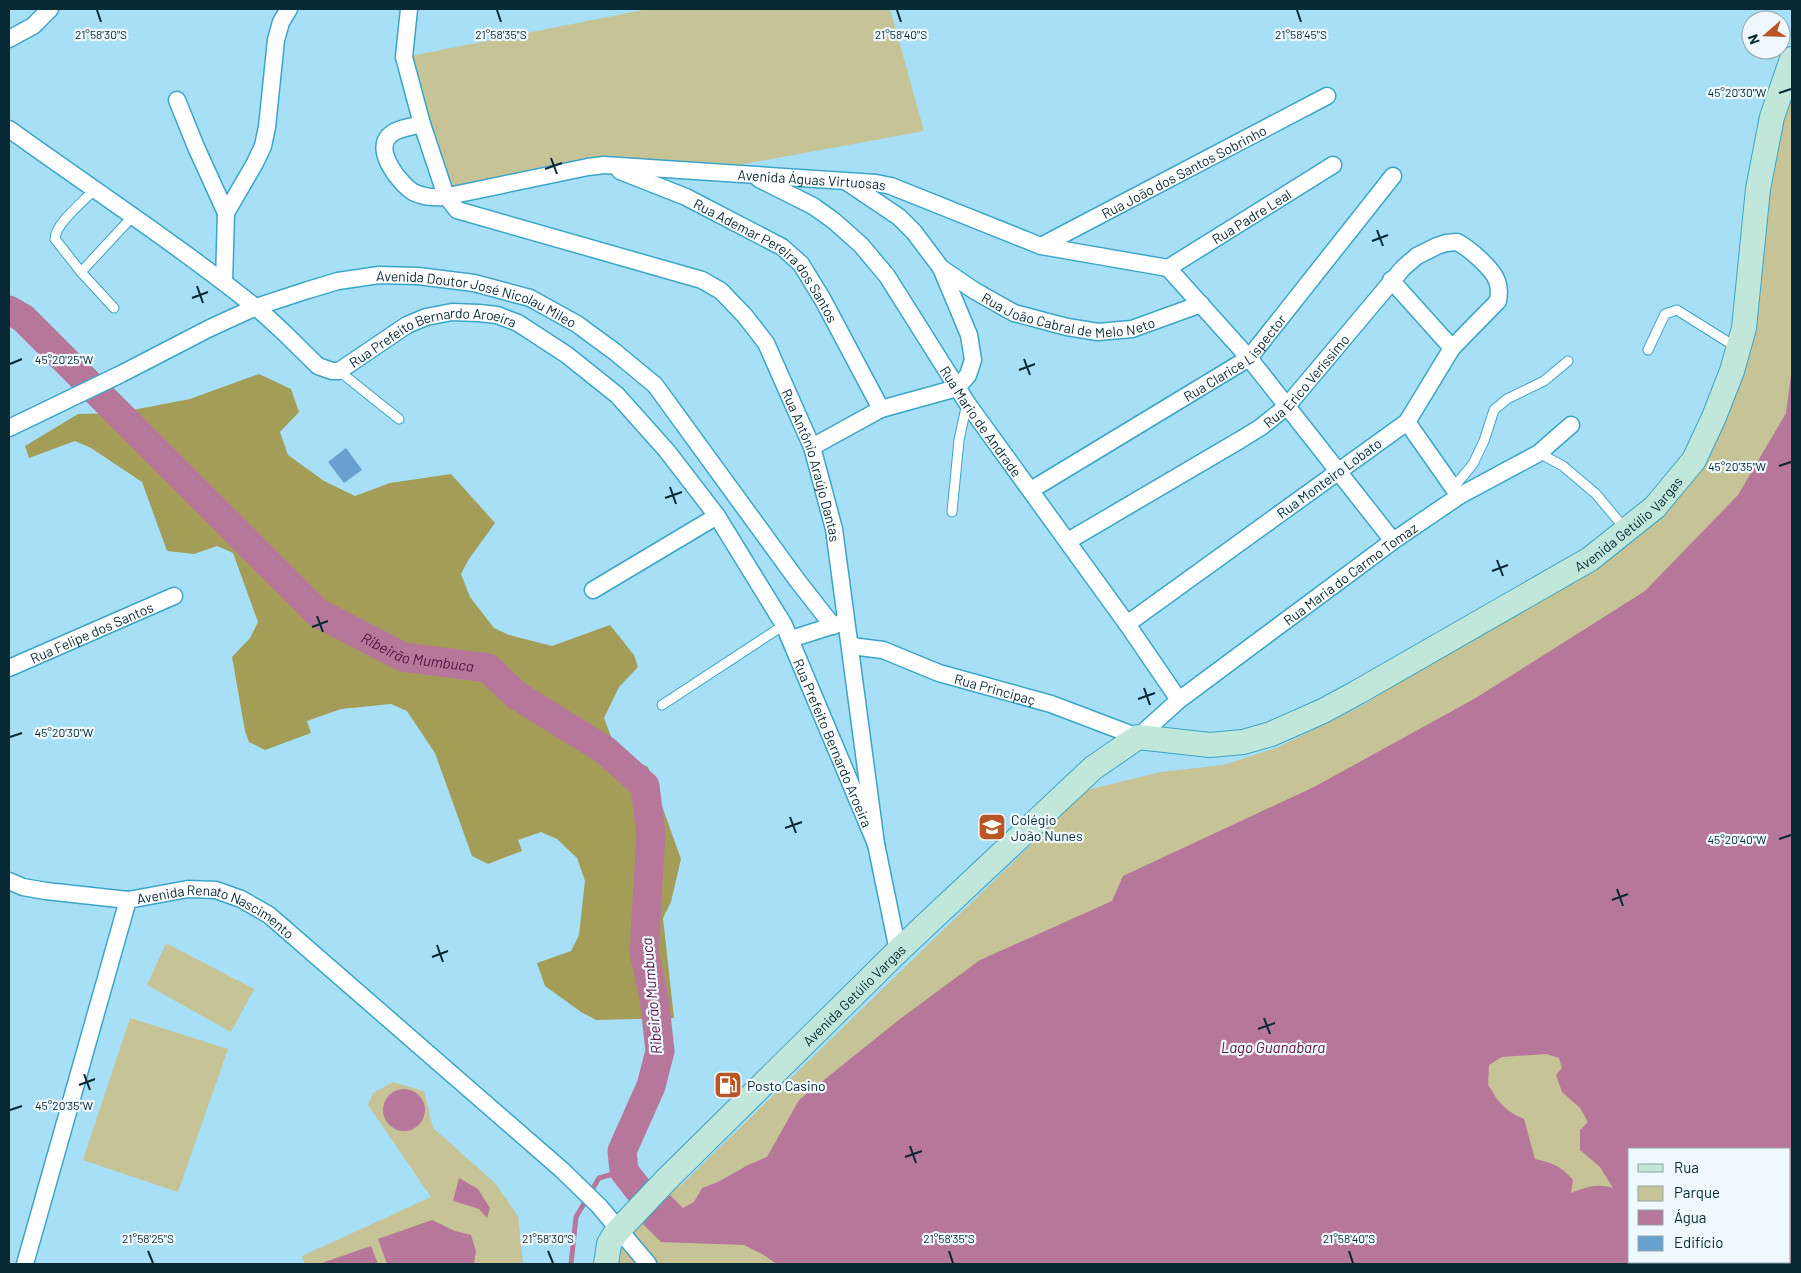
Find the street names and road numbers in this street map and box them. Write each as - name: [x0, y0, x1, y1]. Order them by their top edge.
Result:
- street label: Rua João dos Santos Sobrinho: [1098, 121, 1269, 221]
- street label: Avenida Águas Virtuosas: [737, 165, 888, 193]
- street label: Rua Padre Leal: [1208, 185, 1294, 247]
- street label: Rua Ademar Pereira dos Santos: [691, 194, 842, 325]
- street label: Avenida Doutor José Nicolau Mileo: [376, 266, 580, 331]
- street label: Rua João Cabral de Melo Neto: [979, 288, 1157, 341]
- street label: Rua Prefeito Bernardo Aroeira: [345, 303, 519, 370]
- street label: Rua Clarice Lispector: [1180, 310, 1289, 404]
- street label: Rua Erico Veríssimo: [1259, 331, 1352, 431]
- street label: Rua Mario de Andrade: [937, 363, 1026, 480]
- street label: Rua Antônio Araújo Dantas: [779, 386, 844, 543]
- street label: Rua Monteiro Lobato: [1273, 434, 1385, 522]
- street label: Avenida Getúlio Vargas: [1571, 472, 1686, 575]
- street label: Rua Maria do Carmo Tomaz: [1280, 519, 1420, 628]
- street label: Rua Felipe dos Santos: [27, 598, 156, 666]
- street label: Rua Prefeito Bernardo Aroeira: [791, 656, 876, 830]
- street label: Rua Principaç: [953, 669, 1038, 708]
- street label: Avenida Renato Nascimento: [135, 880, 298, 942]
- street label: Avenida Getúlio Vargas: [799, 940, 909, 1049]

